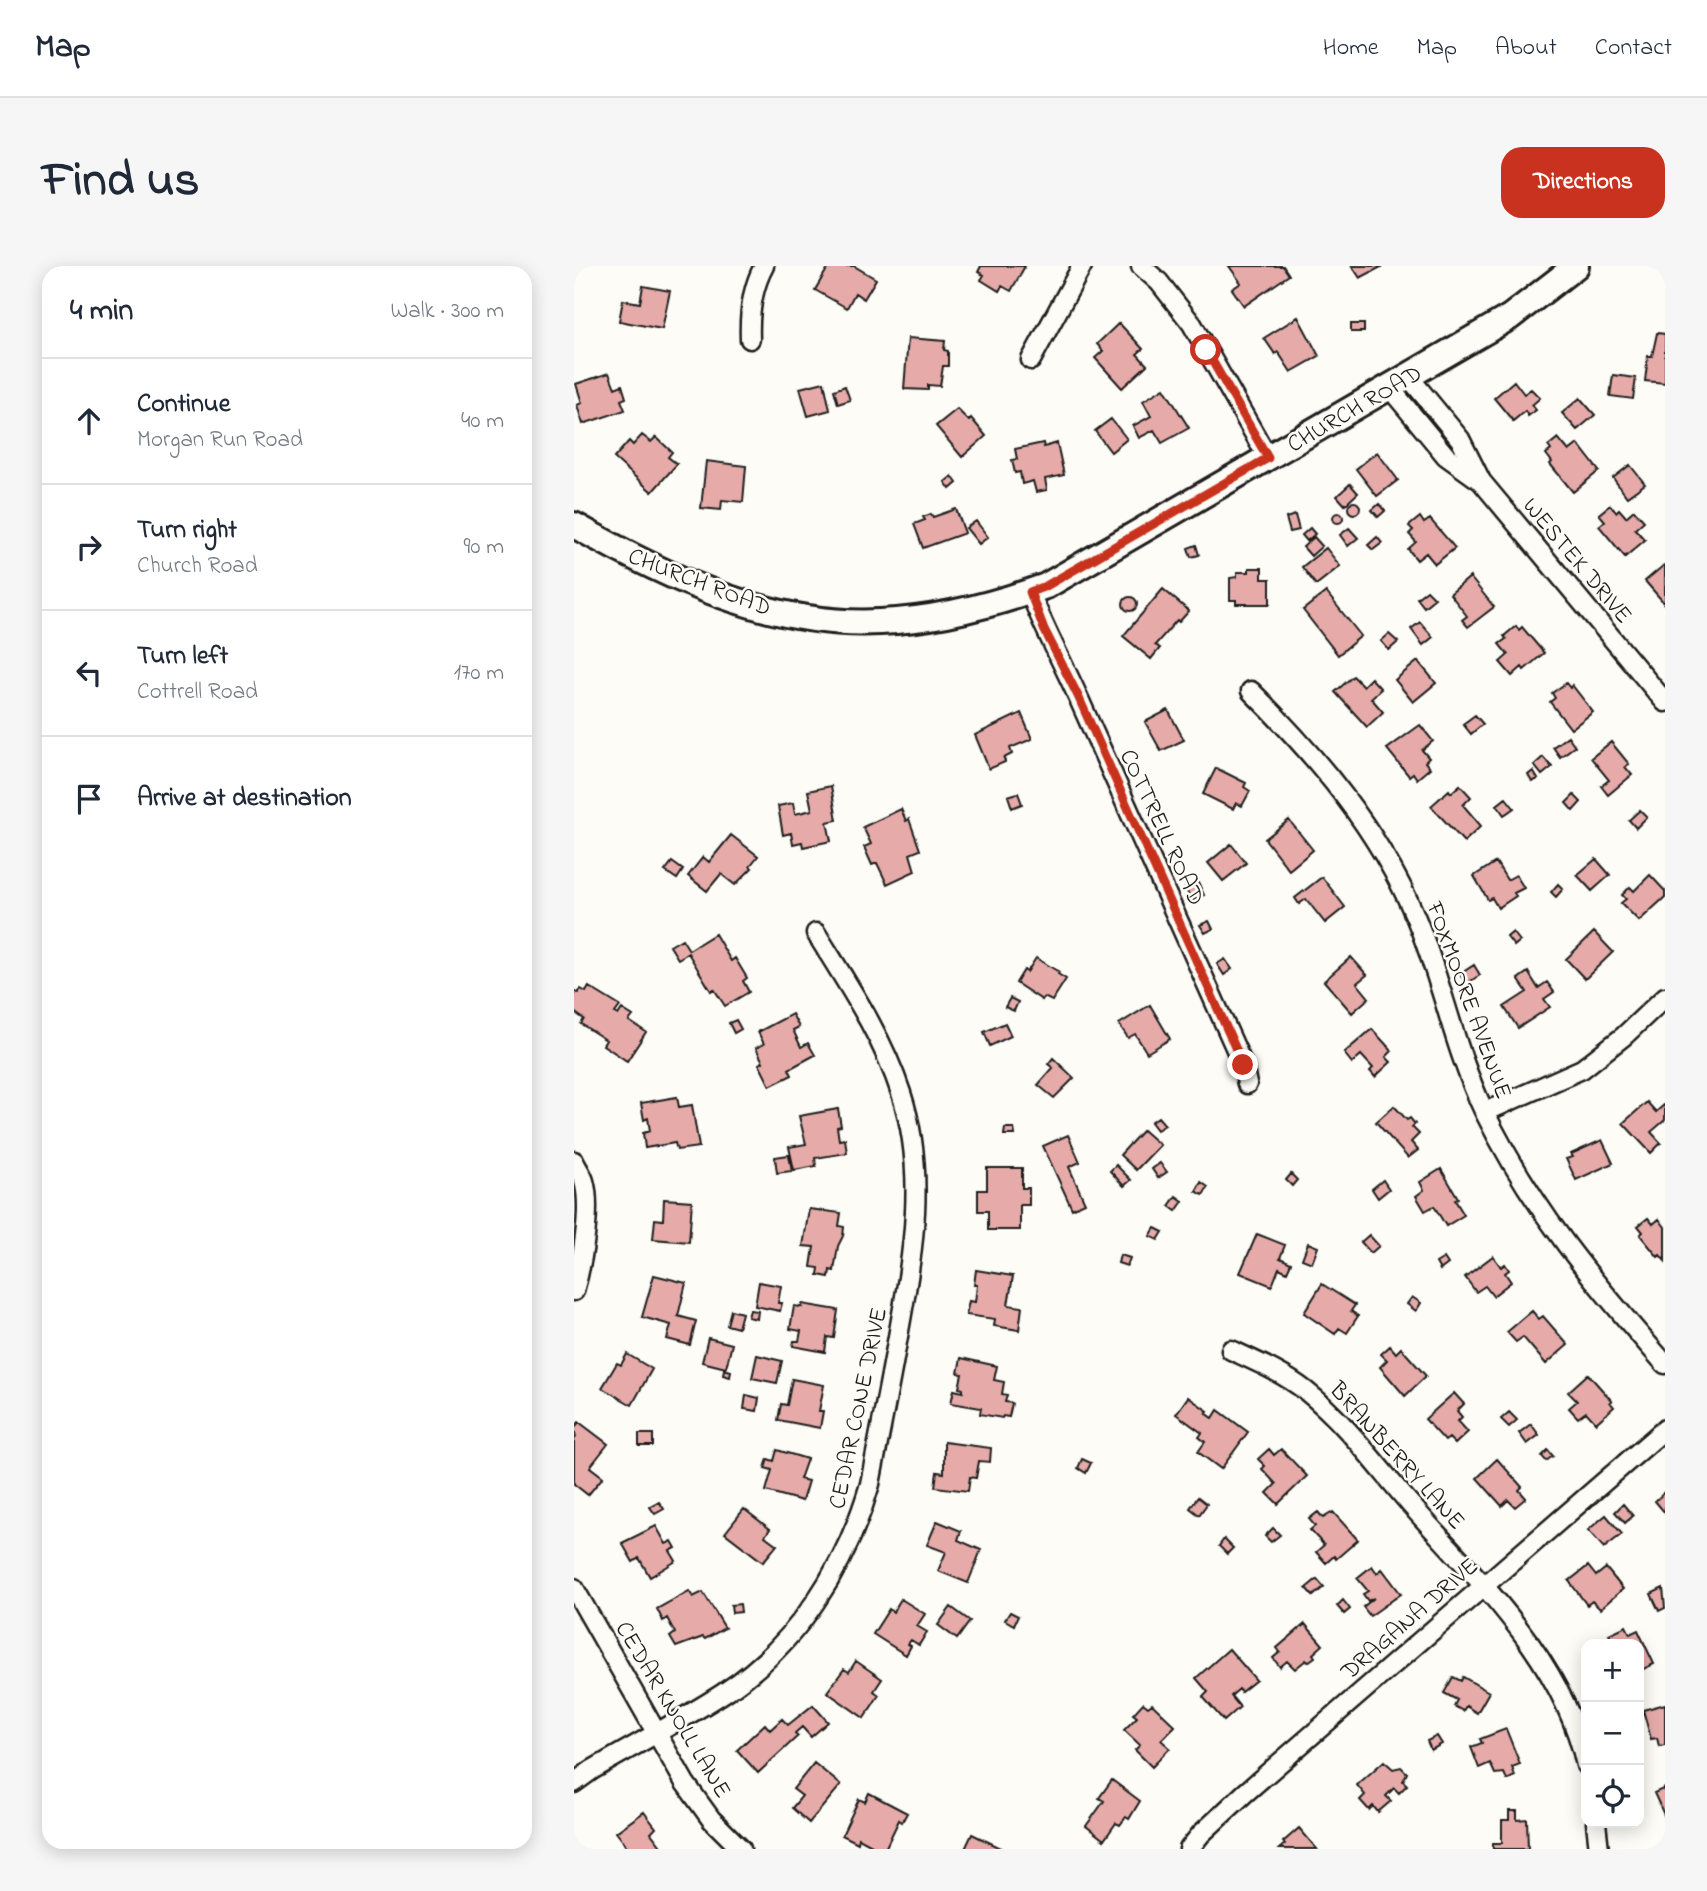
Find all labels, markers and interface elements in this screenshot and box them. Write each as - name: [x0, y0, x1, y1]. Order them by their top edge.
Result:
- text: Map: [35, 24, 91, 72]
- text: Home: [1323, 31, 1379, 66]
- text: Map: [1417, 31, 1457, 66]
- text: About: [1495, 31, 1557, 66]
- text: Contact: [1595, 31, 1672, 66]
- text: Find us: [42, 146, 199, 218]
- button: Directions: [1501, 147, 1665, 218]
- text: 4 min: [70, 290, 133, 334]
- text: Walk · 300 m: [390, 295, 504, 328]
- route start: [1190, 334, 1221, 365]
- street label: CHURCH ROAD: [1281, 357, 1429, 463]
- text: Continue: [137, 386, 230, 424]
- icon: ahead: [70, 402, 108, 440]
- text: 40 m: [461, 405, 504, 438]
- text: Morgan Run Road: [137, 424, 303, 457]
- street label: WESTEK DRIVE: [1513, 491, 1639, 632]
- text: Turn right: [137, 512, 237, 550]
- icon: right: [70, 528, 108, 566]
- text: 90 m: [464, 531, 504, 564]
- street label: CHURCH ROAD: [623, 540, 776, 627]
- text: Church Road: [137, 550, 258, 583]
- text: Turn left: [137, 638, 228, 676]
- icon: left: [70, 654, 108, 692]
- text: 170 m: [454, 657, 504, 690]
- text: Cottrell Road: [137, 676, 258, 709]
- street label: COTTRELL ROAD: [1109, 744, 1212, 912]
- icon: arrive: [70, 780, 108, 818]
- text: Arrive at destination: [137, 780, 352, 818]
- street label: FOXMOORE AVENUE: [1415, 897, 1520, 1104]
- route end: [1227, 1049, 1258, 1080]
- street label: CEDAR CONE DRIVE: [821, 1304, 898, 1513]
- street label: BRANBERRY LANE: [1319, 1374, 1472, 1539]
- street label: DRAGANA DRIVE: [1334, 1550, 1487, 1690]
- street label: CEDAR KNOLL LANE: [605, 1615, 739, 1806]
- map controls: [1581, 1639, 1644, 1828]
- button: +: [1581, 1639, 1644, 1702]
- button: −: [1581, 1702, 1644, 1765]
- button: locate: [1581, 1765, 1644, 1828]

